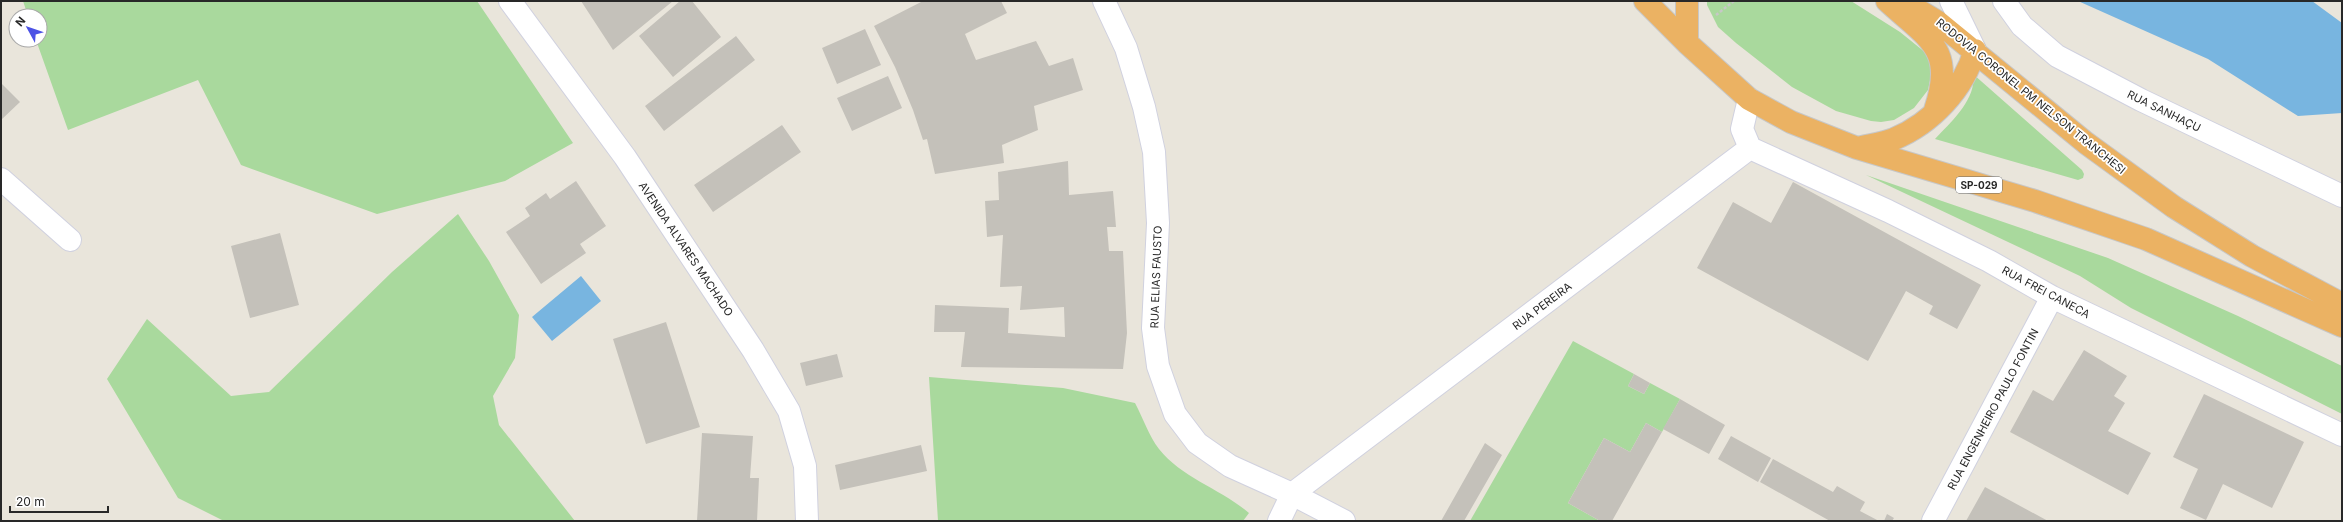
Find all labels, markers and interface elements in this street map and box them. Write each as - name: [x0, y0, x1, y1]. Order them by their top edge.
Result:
- north arrow: [8, 8, 48, 48]
- text: N: [12, 14, 28, 29]
- street label: RODOVIA CORONEL PM NELSON TRANCHESI: [1933, 15, 2129, 177]
- street label: RUA SANHAÇU: [2125, 87, 2203, 135]
- road number: SP-029: [1956, 177, 2002, 193]
- street label: AVENIDA ALVARES MACHADO: [636, 179, 736, 319]
- street label: RUA ELIAS FAUSTO: [1147, 226, 1165, 328]
- street label: RUA FREI CANECA: [2000, 263, 2093, 321]
- street label: RUA PEREIRA: [1510, 279, 1575, 333]
- street label: RUA ENGENHEIRO PAULO FONTIN: [1944, 326, 2042, 492]
- scale bar: [10, 488, 108, 514]
- text: 20 m: [16, 494, 45, 509]

